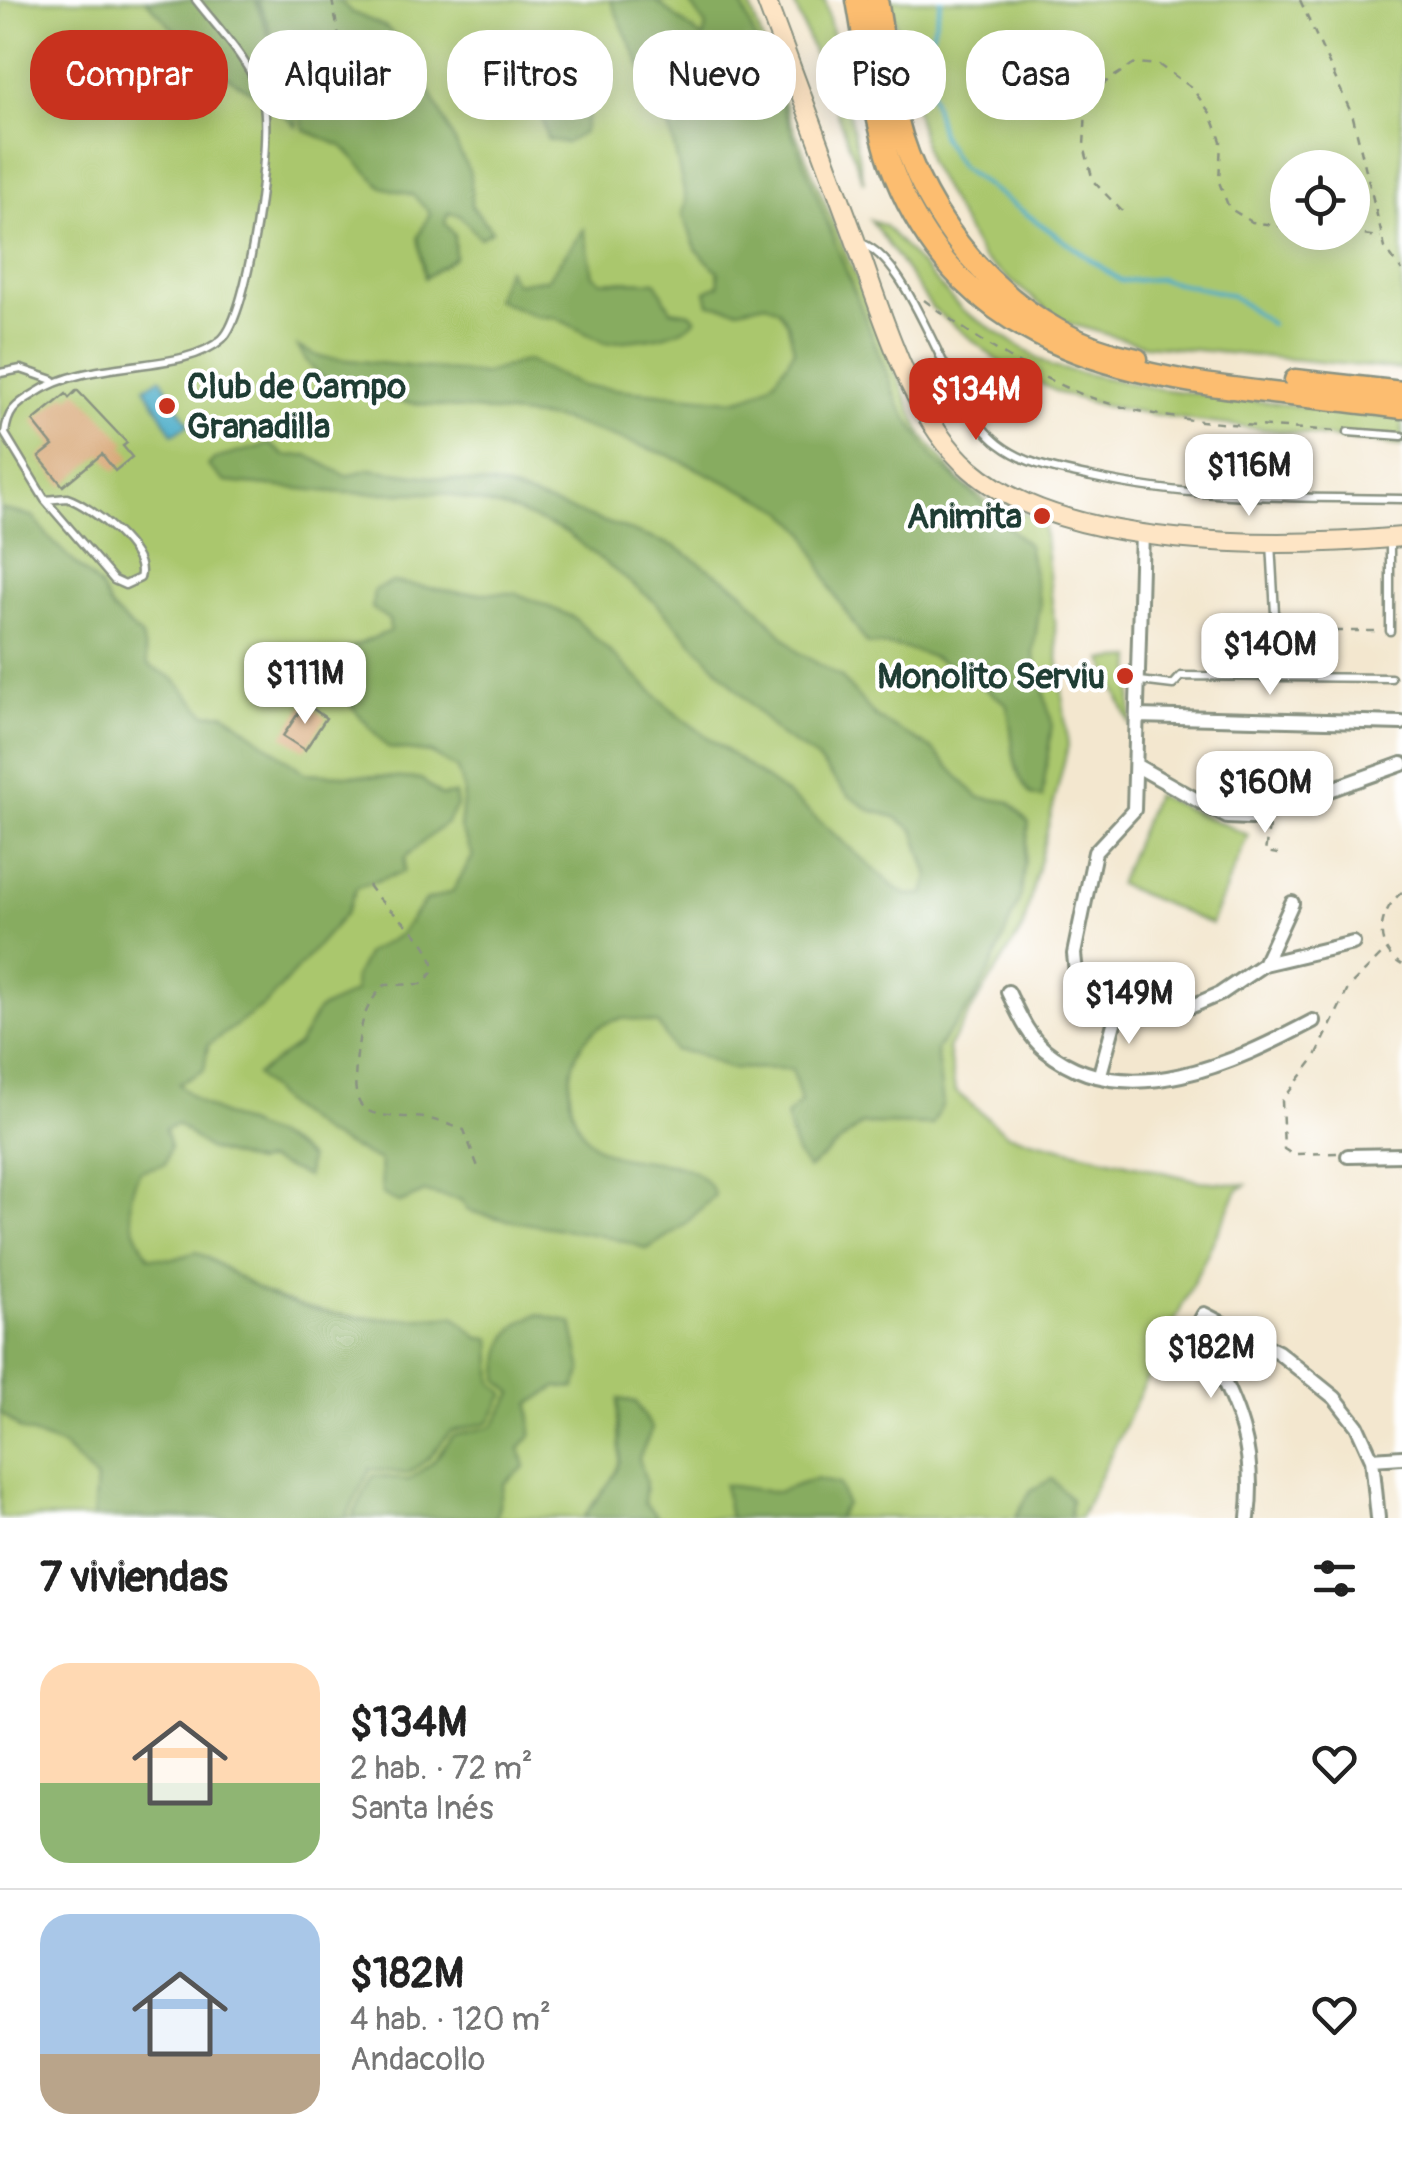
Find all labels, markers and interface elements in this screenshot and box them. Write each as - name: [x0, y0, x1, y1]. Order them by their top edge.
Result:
- chip: Comprar: [30, 30, 228, 120]
- chip: Alquilar: [248, 30, 427, 120]
- chip: Filtros: [447, 30, 613, 120]
- chip: Nuevo: [633, 30, 796, 120]
- chip: Piso: [816, 30, 946, 120]
- chip: Casa: [966, 30, 1105, 120]
- map controls: [1270, 150, 1370, 250]
- button: locate: [1270, 150, 1370, 250]
- pin: $134M: [906, 358, 1046, 443]
- place label: Club de Campo Granadilla: [187, 365, 406, 449]
- text: $134M: [931, 370, 1021, 410]
- marker: Club de Campo Granadilla: [156, 395, 178, 417]
- pin: $116M: [1179, 434, 1319, 519]
- text: $116M: [1207, 446, 1291, 486]
- place label: Animita: [906, 495, 1022, 539]
- marker: Animita: [1031, 505, 1053, 527]
- pin: $140M: [1200, 613, 1340, 698]
- text: $140M: [1223, 625, 1317, 665]
- pin: $111M: [235, 642, 375, 727]
- text: $111M: [266, 654, 344, 694]
- place label: Monolito Serviu: [877, 655, 1105, 699]
- marker: Monolito Serviu: [1114, 665, 1136, 687]
- pin: $160M: [1195, 751, 1335, 836]
- text: $160M: [1218, 763, 1312, 803]
- pin: $149M: [1059, 962, 1199, 1047]
- text: $149M: [1085, 974, 1173, 1014]
- pin: $182M: [1141, 1316, 1281, 1401]
- text: $182M: [1168, 1328, 1254, 1368]
- icon: filters: [1307, 1551, 1362, 1606]
- text: 7 viviendas: [40, 1552, 228, 1604]
- text: $134M: [350, 1697, 467, 1749]
- icon: home: [120, 1703, 240, 1823]
- icon: heart: [1307, 1736, 1362, 1791]
- text: 2 hab. · 72 m²: [350, 1749, 533, 1789]
- text: Santa Inés: [350, 1789, 494, 1829]
- text: $182M: [350, 1948, 464, 2000]
- icon: home: [120, 1954, 240, 2074]
- icon: heart: [1307, 1987, 1362, 2042]
- text: 4 hab. · 120 m²: [350, 2000, 551, 2040]
- text: Andacollo: [350, 2040, 485, 2080]

